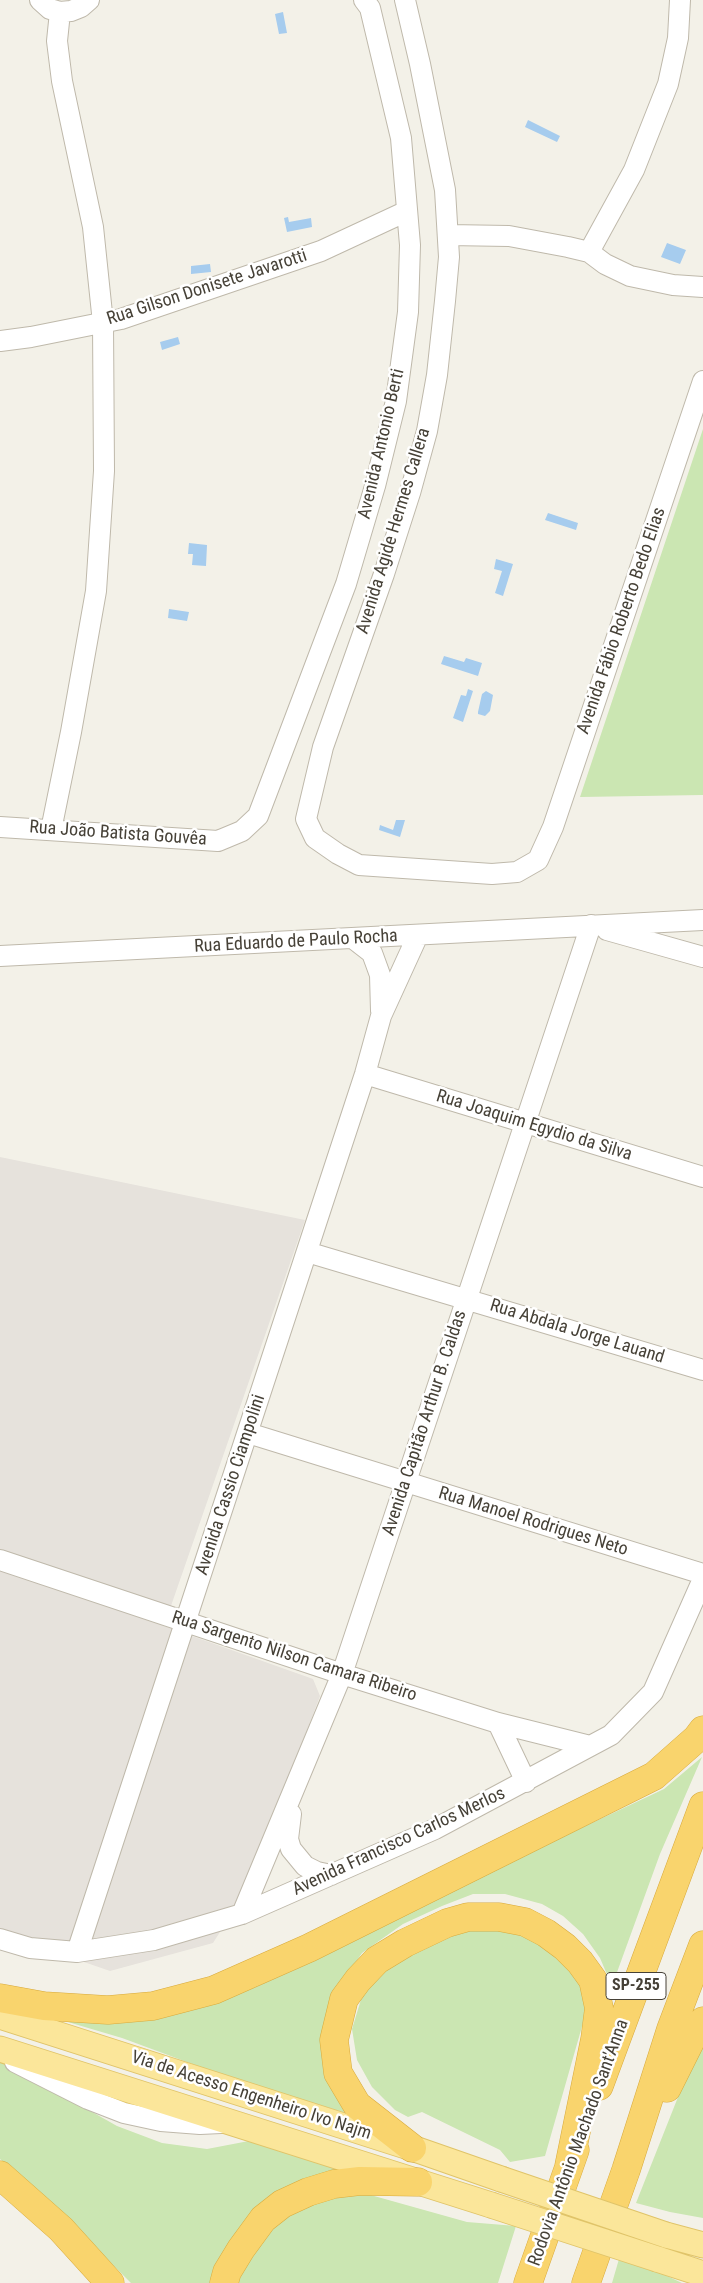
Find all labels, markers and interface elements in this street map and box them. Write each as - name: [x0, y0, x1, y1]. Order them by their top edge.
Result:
- street label: Rua Gilson Donisete Javarotti: [104, 245, 310, 331]
- street label: Avenida Antonio Berti: [354, 367, 410, 521]
- street label: Avenida Agide Hermes Callera: [352, 425, 436, 637]
- street label: Avenida Fábio Roberto Bedo Elias: [573, 505, 671, 737]
- street label: Rua João Batista Gouvêa: [29, 817, 207, 851]
- street label: Rua Eduardo de Paulo Rocha: [194, 926, 398, 958]
- street label: Rua Joaquim Egydio da Silva: [433, 1086, 635, 1166]
- street label: Rua Abdala Jorge Lauand: [487, 1295, 667, 1369]
- street label: Avenida Capitão Arthur B. Caldas: [378, 1308, 472, 1538]
- street label: Avenida Cassio Ciampolini: [192, 1392, 270, 1578]
- street label: Rua Manoel Rodrigues Neto: [436, 1483, 630, 1561]
- street label: Rua Sargento Nilson Camara Ribeiro: [169, 1607, 419, 1707]
- street label: Avenida Francisco Carlos Merlos: [289, 1783, 509, 1901]
- road number: SP-255: [606, 1972, 666, 2000]
- street label: Rodovia Antônio Machado Sant'Anna: [524, 2017, 634, 2269]
- street label: Via de Acesso Engenheiro Ivo Najm: [128, 2047, 374, 2145]

